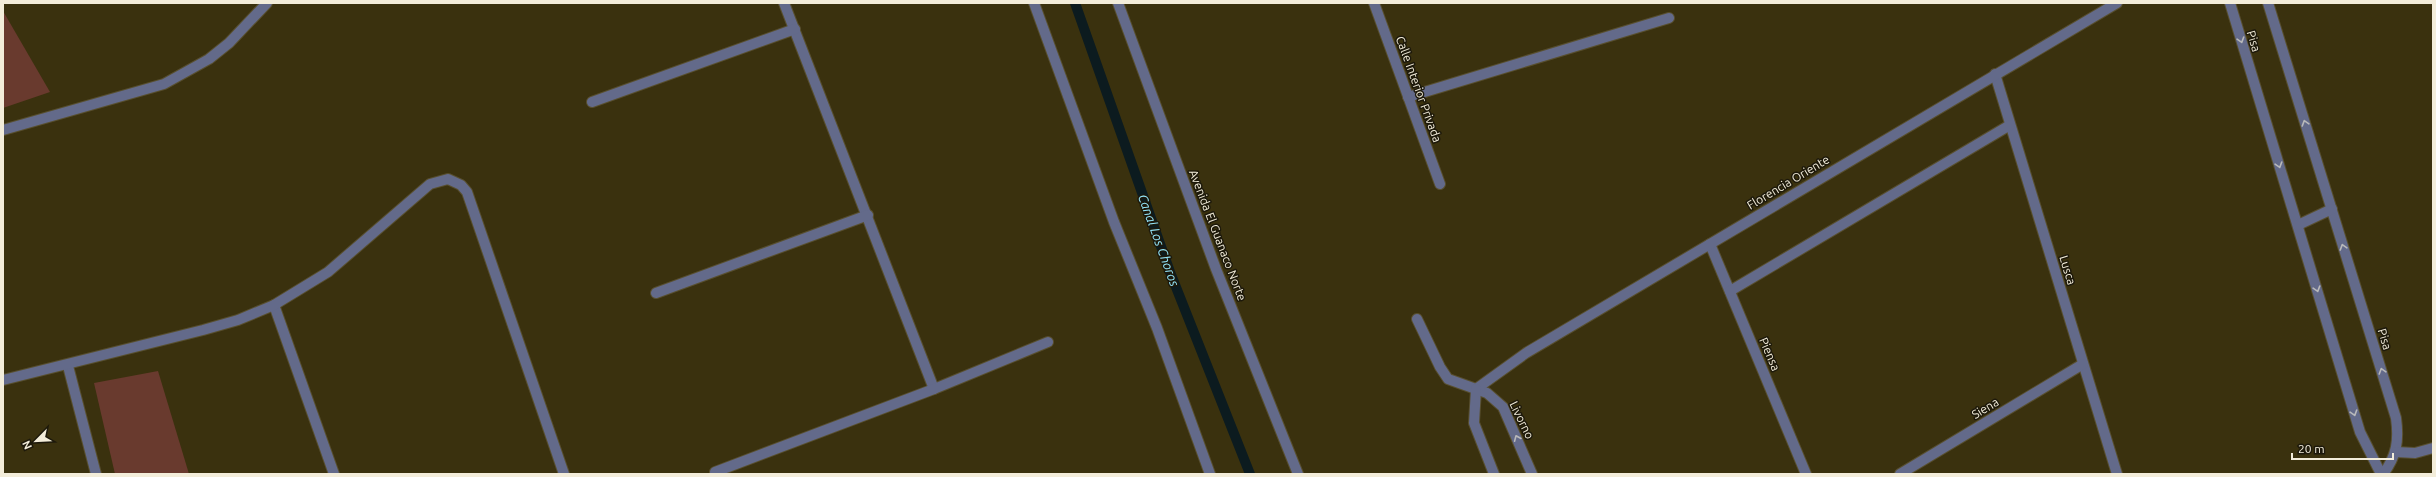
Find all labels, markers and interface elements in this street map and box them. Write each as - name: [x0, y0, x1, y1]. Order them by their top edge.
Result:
- street label: Pisa: [2245, 29, 2263, 53]
- street label: Calle Interior Privada: [1394, 34, 1444, 144]
- one-way arrow: [2236, 37, 2245, 44]
- one-way arrow: [2301, 120, 2310, 127]
- street label: Florencia Oriente: [1745, 152, 1831, 212]
- one-way arrow: [2274, 161, 2283, 168]
- street label: Avenida El Guanaco Norte: [1187, 168, 1249, 302]
- water label: Canal Los Choros: [1136, 192, 1182, 288]
- one-way arrow: [2339, 244, 2348, 251]
- street label: Lusca: [2057, 254, 2079, 286]
- one-way arrow: [2312, 285, 2321, 292]
- street label: Pisa: [2376, 327, 2394, 351]
- street label: Piensa: [1757, 335, 1783, 373]
- one-way arrow: [2378, 368, 2387, 375]
- street label: Siena: [1969, 395, 2001, 421]
- street label: Livorno: [1507, 399, 1537, 441]
- one-way arrow: [2349, 410, 2358, 417]
- north arrow: [16, 421, 56, 461]
- one-way arrow: [1513, 435, 1521, 442]
- scale bar: [2292, 435, 2393, 461]
- text: N: [20, 439, 34, 451]
- text: 20 m: [2298, 442, 2325, 455]

